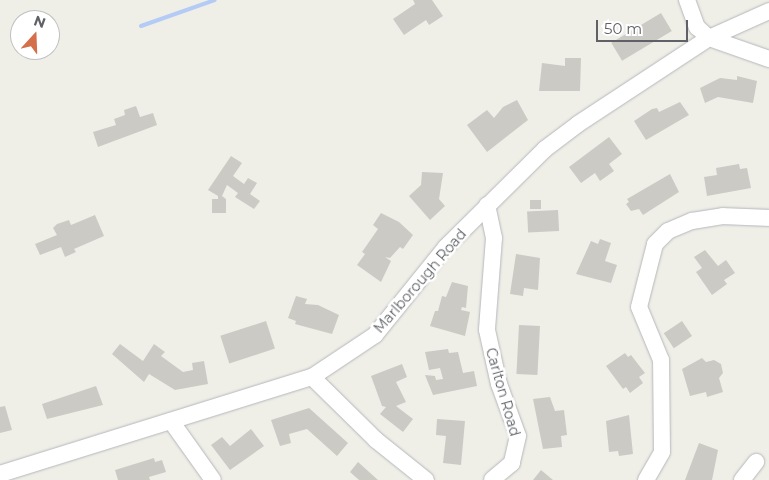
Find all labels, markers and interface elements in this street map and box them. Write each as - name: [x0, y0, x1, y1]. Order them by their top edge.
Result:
- north arrow: [10, 10, 60, 60]
- scale bar: [599, 10, 692, 42]
- text: N: [31, 11, 48, 32]
- text: 50 m: [604, 19, 642, 38]
- street label: Marlborough Road: [370, 226, 470, 336]
- street label: Carlton Road: [482, 346, 524, 438]

